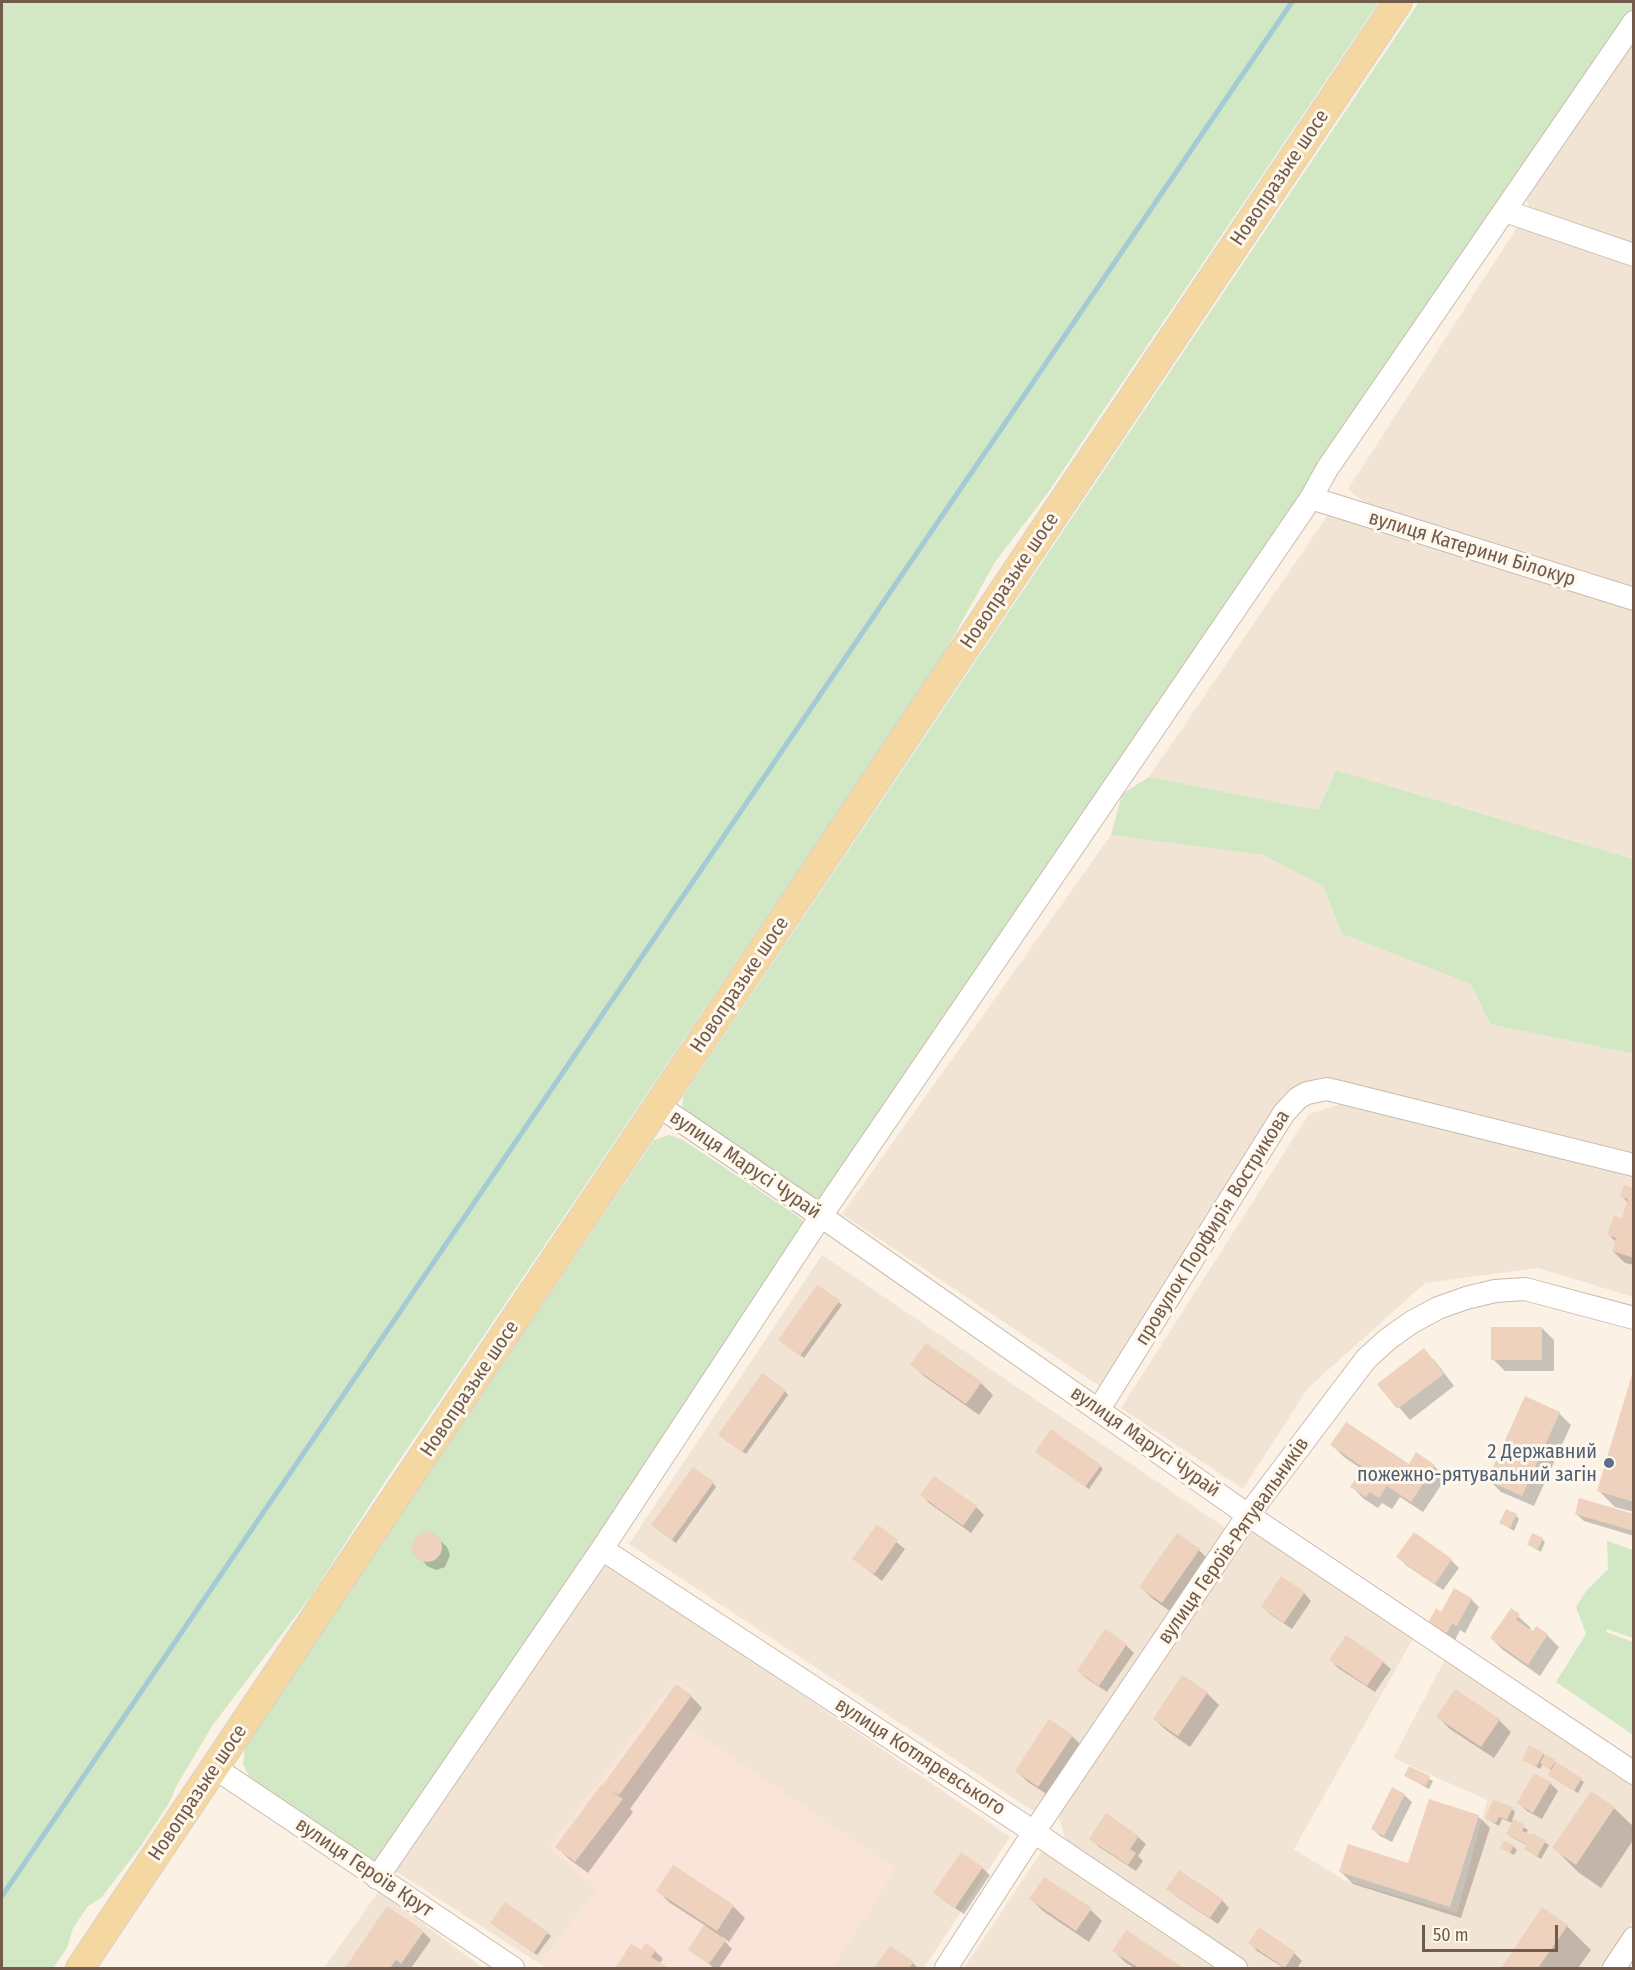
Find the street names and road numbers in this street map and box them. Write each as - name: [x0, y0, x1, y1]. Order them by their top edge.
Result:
- street label: Новопразьке шосе: [1226, 105, 1334, 251]
- street label: вулиця Катерини Білокур: [1366, 506, 1578, 592]
- street label: Новопразьке шосе: [956, 508, 1064, 654]
- street label: Новопразьке шосе: [686, 912, 794, 1058]
- street label: вулиця Марусі Чурай: [665, 1105, 825, 1225]
- street label: провулок Порфирія Вострикова: [1130, 1106, 1296, 1350]
- street label: Новопразьке шосе: [416, 1316, 524, 1462]
- street label: вулиця Марусі Чурай: [1065, 1381, 1225, 1503]
- street label: вулиця Героїв-Рятувальників: [1153, 1433, 1315, 1649]
- street label: вулиця Котляревського: [830, 1693, 1010, 1821]
- street label: Новопразьке шосе: [144, 1720, 252, 1866]
- street label: вулиця Героїв Крут: [291, 1813, 437, 1923]

